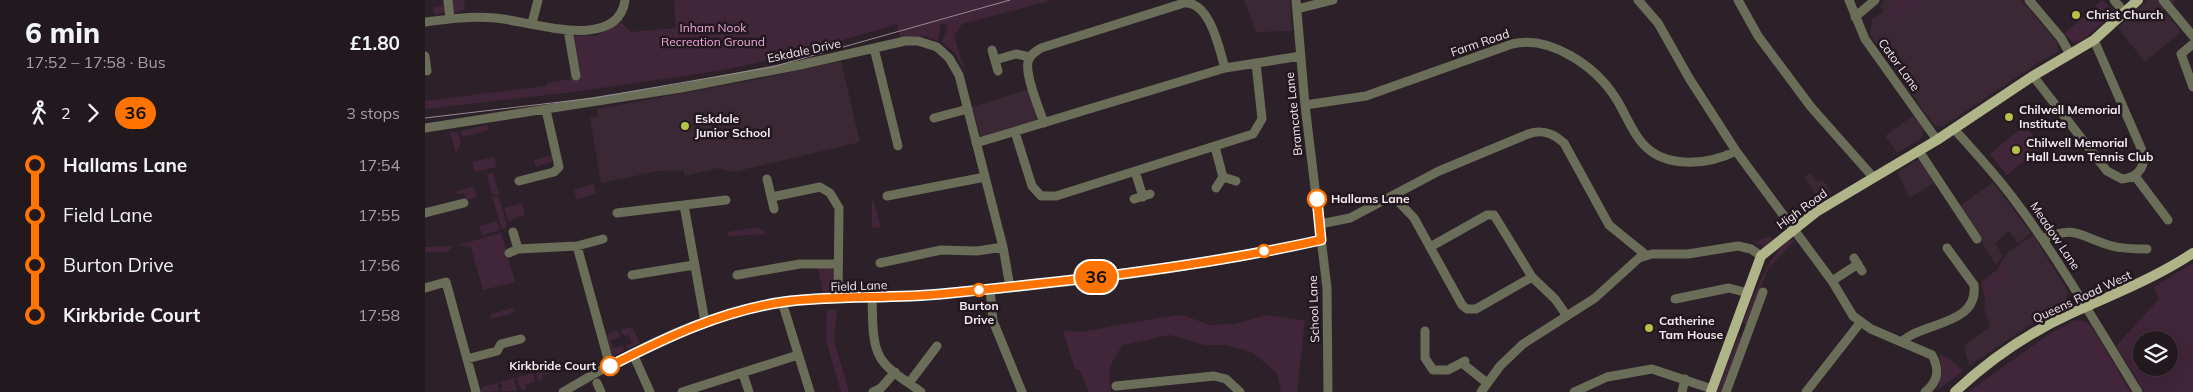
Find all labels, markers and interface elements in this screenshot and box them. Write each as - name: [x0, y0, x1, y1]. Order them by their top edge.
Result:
- place label: Christ Church: [2086, 7, 2164, 22]
- marker: Christ Church: [2070, 9, 2082, 21]
- text: 6 min: [25, 15, 100, 50]
- park label: Inham Nook Recreation Ground: [661, 20, 765, 49]
- street label: Farm Road: [1448, 25, 1511, 60]
- text: £1.80: [350, 31, 400, 55]
- street label: Eskdale Drive: [766, 35, 842, 66]
- street label: Cator Lane: [1875, 36, 1923, 94]
- text: 17:52 – 17:58 · Bus: [25, 52, 166, 72]
- street label: Bramcote Lane: [1282, 72, 1305, 157]
- icon: walk: [25, 99, 53, 127]
- icon: forward: [79, 99, 107, 127]
- text: 36: [125, 101, 146, 124]
- place label: Chilwell Memorial Institute: [2019, 102, 2121, 131]
- text: 2: [61, 103, 71, 123]
- text: 3 stops: [346, 103, 400, 123]
- place label: Eskdale Junior School: [695, 111, 770, 140]
- marker: Chilwell Memorial Institute: [2003, 111, 2015, 123]
- marker: Eskdale Junior School: [679, 120, 691, 132]
- place label: Chilwell Memorial Hall Lawn Tennis Club: [2026, 135, 2153, 164]
- marker: Chilwell Memorial Hall Lawn Tennis Club: [2010, 144, 2022, 156]
- text: Hallams Lane: [63, 153, 187, 177]
- text: 17:54: [358, 155, 400, 175]
- street label: High Road: [1773, 185, 1830, 232]
- marker: Hallams Lane: [1307, 189, 1327, 209]
- place label: Hallams Lane: [1331, 191, 1410, 206]
- street label: Meadow Lane: [2027, 199, 2084, 273]
- text: Field Lane: [63, 203, 153, 227]
- text: 17:55: [358, 205, 400, 225]
- unlabelled marker: [1257, 244, 1271, 258]
- text: Burton Drive: [63, 253, 174, 277]
- text: 17:56: [358, 255, 400, 275]
- line badge: 36: [1073, 261, 1119, 293]
- text: 36: [1085, 265, 1107, 288]
- street label: Queens Road West: [2030, 267, 2134, 326]
- street label: School Lane: [1305, 275, 1322, 343]
- street label: Field Lane: [830, 277, 888, 294]
- marker: Burton Drive: [972, 283, 986, 297]
- place label: Burton Drive: [959, 298, 999, 327]
- text: Kirkbride Court: [63, 303, 200, 327]
- text: 17:58: [358, 305, 400, 325]
- place label: Catherine Tam House: [1659, 313, 1724, 342]
- marker: Catherine Tam House: [1643, 322, 1655, 334]
- map controls: [2133, 331, 2178, 376]
- button: layers: [2133, 331, 2178, 376]
- marker: Kirkbride Court: [600, 356, 620, 376]
- place label: Kirkbride Court: [509, 358, 596, 373]

